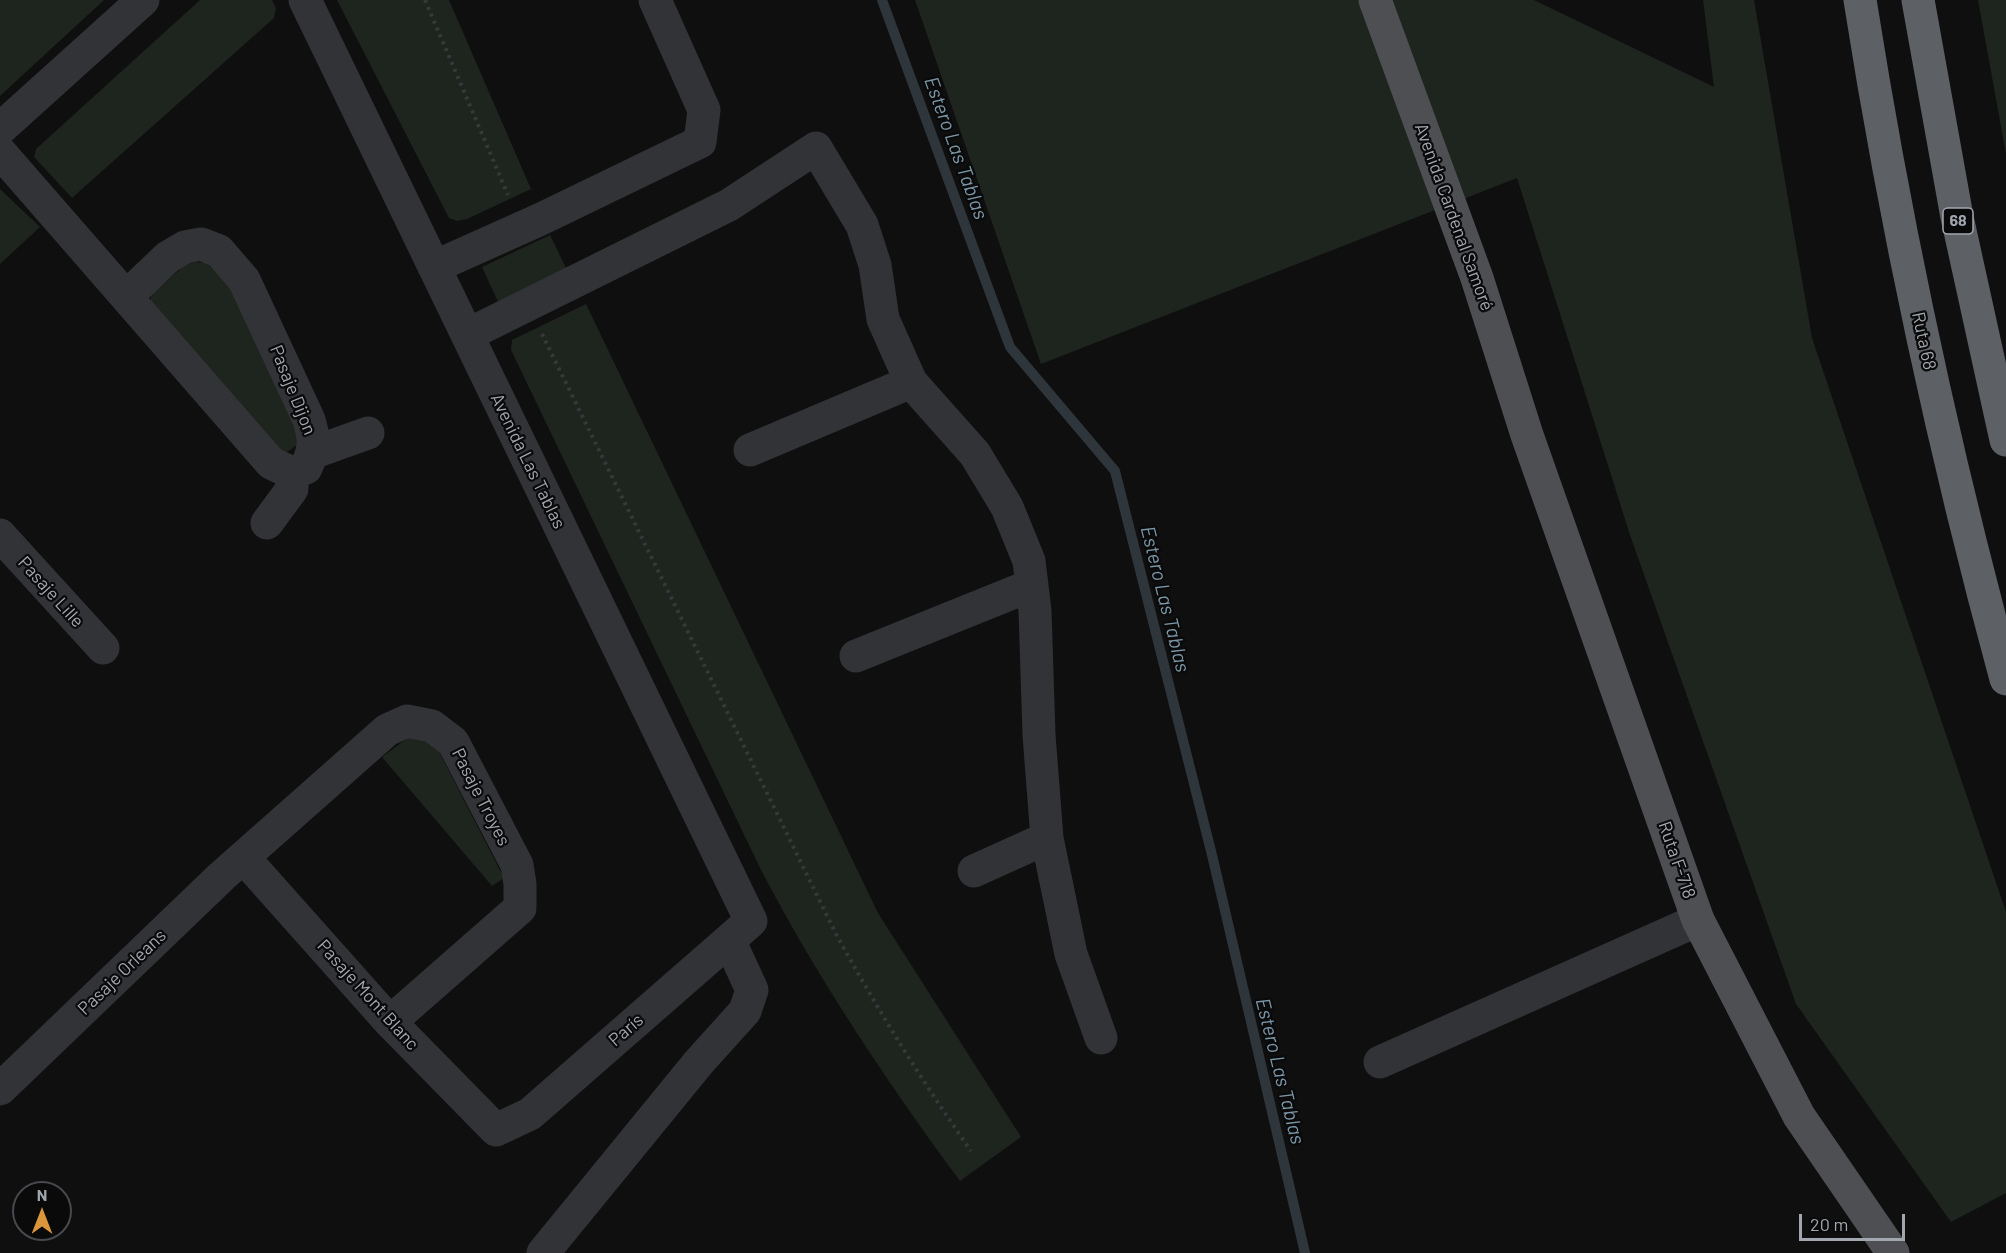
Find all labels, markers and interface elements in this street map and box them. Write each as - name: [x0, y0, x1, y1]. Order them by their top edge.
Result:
- water label: Estero Las Tablas: [919, 73, 993, 223]
- street label: Avenida Cardenal Samoré: [1410, 120, 1498, 314]
- road number: 68: [1943, 208, 1973, 234]
- street label: Ruta 68: [1907, 310, 1941, 372]
- street label: Pasaje Dijon: [265, 342, 321, 438]
- street label: Avenida Las Tablas: [486, 390, 570, 532]
- water label: Estero Las Tablas: [1135, 523, 1195, 675]
- street label: Pasaje Lille: [14, 552, 88, 632]
- street label: Pasaje Troyes: [447, 745, 515, 849]
- street label: Ruta F-718: [1654, 819, 1700, 901]
- street label: Pasaje Orleans: [73, 925, 171, 1019]
- street label: Pasaje Mont Blanc: [313, 935, 423, 1055]
- water label: Estero Las Tablas: [1250, 995, 1310, 1147]
- street label: París: [604, 1009, 648, 1051]
- north arrow: [12, 1181, 72, 1241]
- text: N: [37, 1185, 47, 1204]
- scale bar: [1802, 1202, 1908, 1240]
- text: 20 m: [1810, 1213, 1848, 1235]

